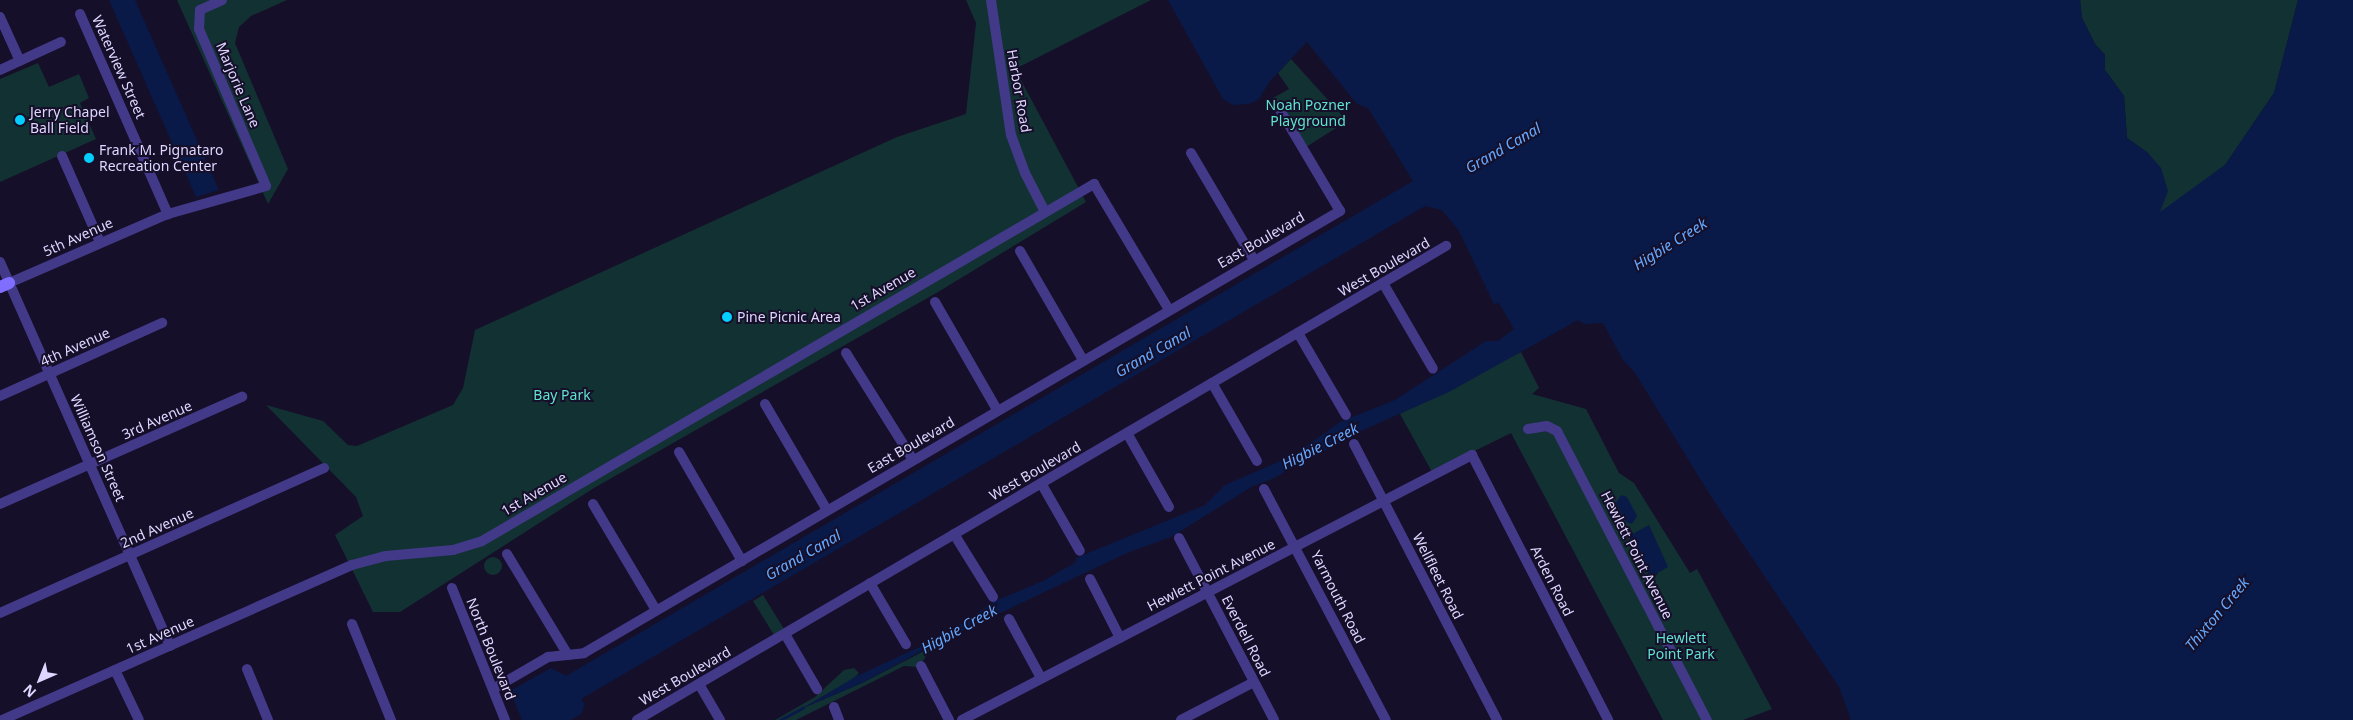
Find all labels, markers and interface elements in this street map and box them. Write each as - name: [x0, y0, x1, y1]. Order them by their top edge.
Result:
- street label: Waterview Street: [89, 13, 149, 121]
- street label: Marjorie Lane: [212, 40, 264, 130]
- street label: Harbor Road: [1003, 48, 1035, 134]
- park label: Noah Pozner Playground: [1266, 97, 1350, 130]
- place label: Jerry Chapel Ball Field: [30, 104, 110, 136]
- marker: Jerry Chapel Ball Field: [14, 114, 26, 126]
- water label: Grand Canal: [1462, 119, 1544, 177]
- place label: Frank M. Pignataro Recreation Center: [99, 142, 224, 174]
- marker: Frank M. Pignataro Recreation Center: [83, 152, 95, 164]
- street label: East Boulevard: [1215, 208, 1307, 272]
- street label: 5th Avenue: [41, 214, 115, 260]
- water label: Higbie Creek: [1630, 214, 1710, 274]
- street label: West Boulevard: [1335, 234, 1433, 300]
- street label: 1st Avenue: [847, 264, 919, 314]
- place label: Pine Picnic Area: [737, 309, 841, 325]
- marker: Pine Picnic Area: [721, 311, 733, 323]
- water label: Grand Canal: [1112, 323, 1194, 381]
- street label: 4th Avenue: [38, 324, 112, 370]
- park label: Bay Park: [533, 387, 591, 403]
- street label: Williamson Street: [67, 392, 129, 504]
- street label: 3rd Avenue: [119, 397, 195, 443]
- street label: East Boulevard: [865, 413, 957, 477]
- water label: Higbie Creek: [1279, 419, 1361, 473]
- street label: West Boulevard: [986, 438, 1084, 504]
- street label: 1st Avenue: [498, 469, 570, 519]
- street label: Hewlett Point Avenue: [1597, 488, 1677, 622]
- street label: 2nd Avenue: [118, 504, 196, 552]
- water label: Grand Canal: [762, 526, 844, 584]
- street label: Wellfleet Road: [1409, 530, 1467, 622]
- street label: Hewlett Point Avenue: [1144, 535, 1278, 615]
- street label: Arden Road: [1527, 543, 1577, 619]
- street label: Yarmouth Road: [1307, 548, 1369, 646]
- water label: Thixton Creek: [2181, 574, 2253, 654]
- street label: Everdell Road: [1218, 592, 1274, 680]
- street label: North Boulevard: [463, 595, 519, 703]
- water label: Higbie Creek: [918, 601, 1000, 657]
- street label: 1st Avenue: [123, 613, 197, 657]
- park label: Hewlett Point Park: [1647, 630, 1715, 662]
- street label: West Boulevard: [636, 643, 734, 709]
- north arrow: [15, 655, 65, 705]
- text: N: [19, 680, 40, 702]

